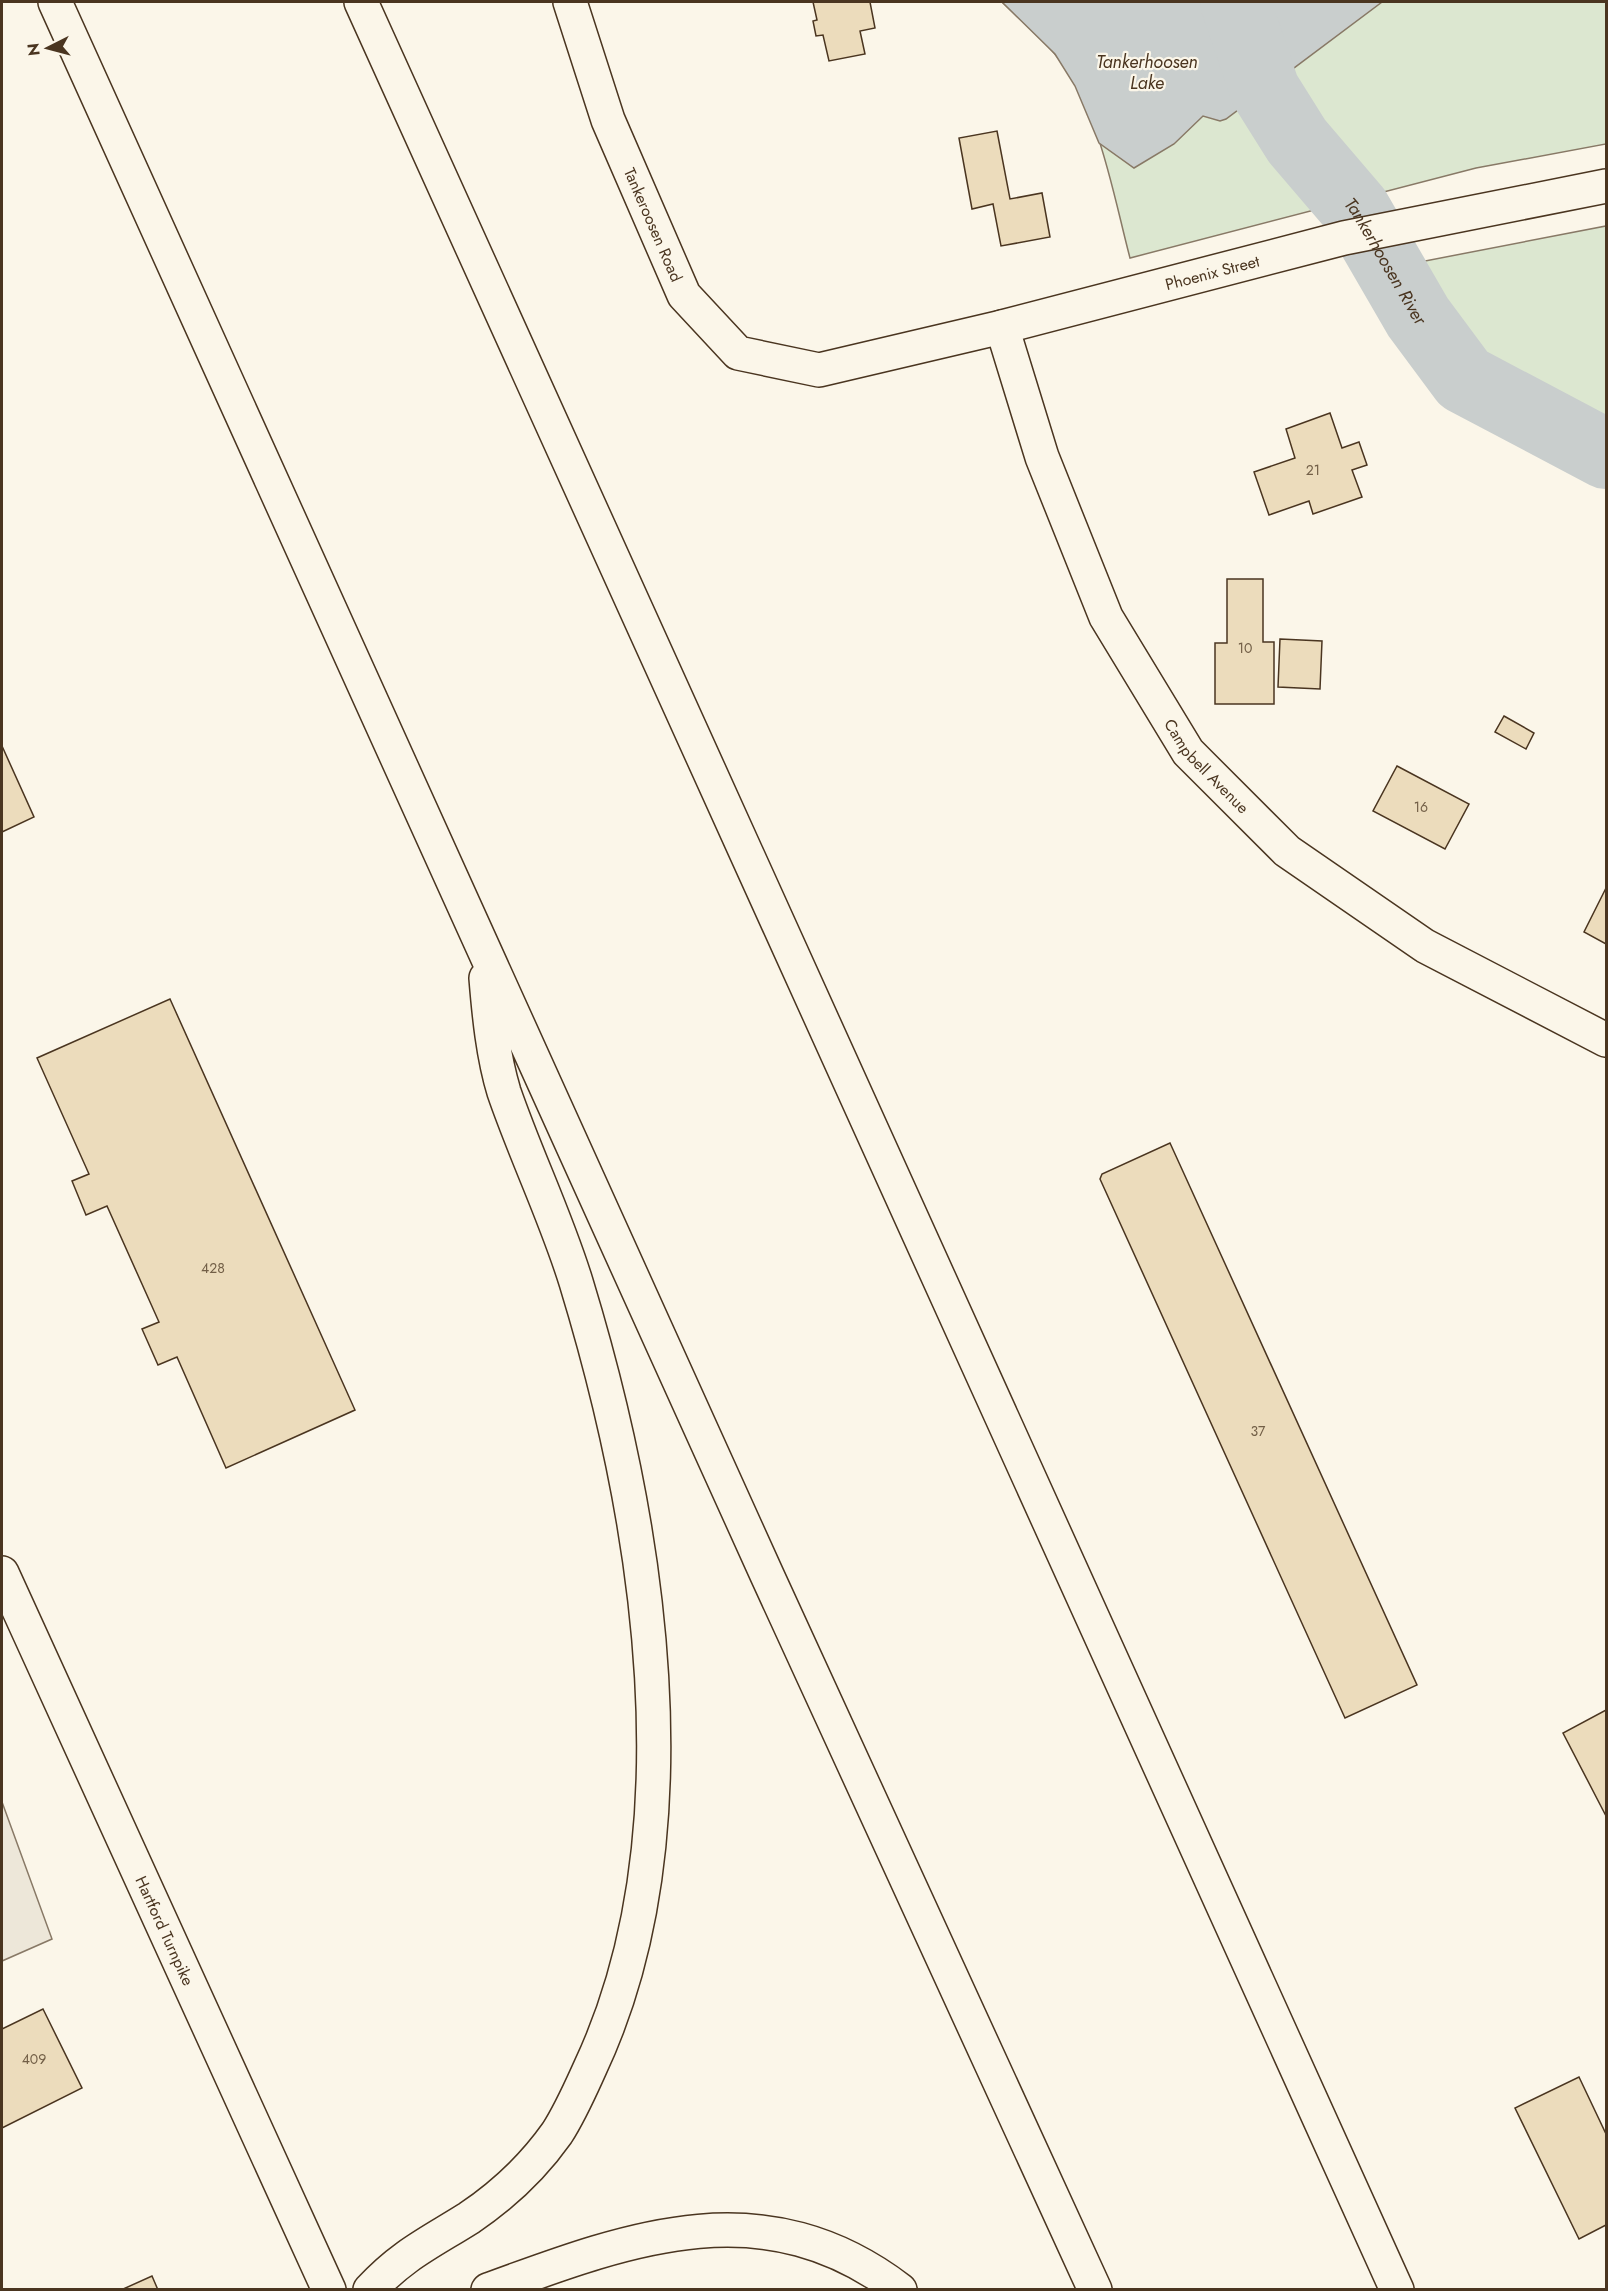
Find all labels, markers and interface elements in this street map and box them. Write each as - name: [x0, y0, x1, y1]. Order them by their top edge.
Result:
- north arrow: [18, 18, 78, 78]
- text: N: [21, 42, 46, 57]
- water label: Tankerhoosen Lake: [1096, 49, 1198, 96]
- street label: Tankeroosen Road: [618, 164, 688, 285]
- water label: Tankerhoosen River: [1338, 192, 1433, 331]
- street label: Phoenix Street: [1163, 249, 1262, 296]
- house number: 21: [1306, 460, 1320, 480]
- house number: 10: [1238, 638, 1252, 658]
- street label: Campbell Avenue: [1158, 715, 1254, 819]
- house number: 16: [1414, 797, 1428, 817]
- house number: 428: [201, 1258, 225, 1278]
- house number: 37: [1251, 1421, 1266, 1441]
- street label: Hartford Turnpike: [130, 1872, 200, 1989]
- house number: 409: [22, 2049, 46, 2069]

